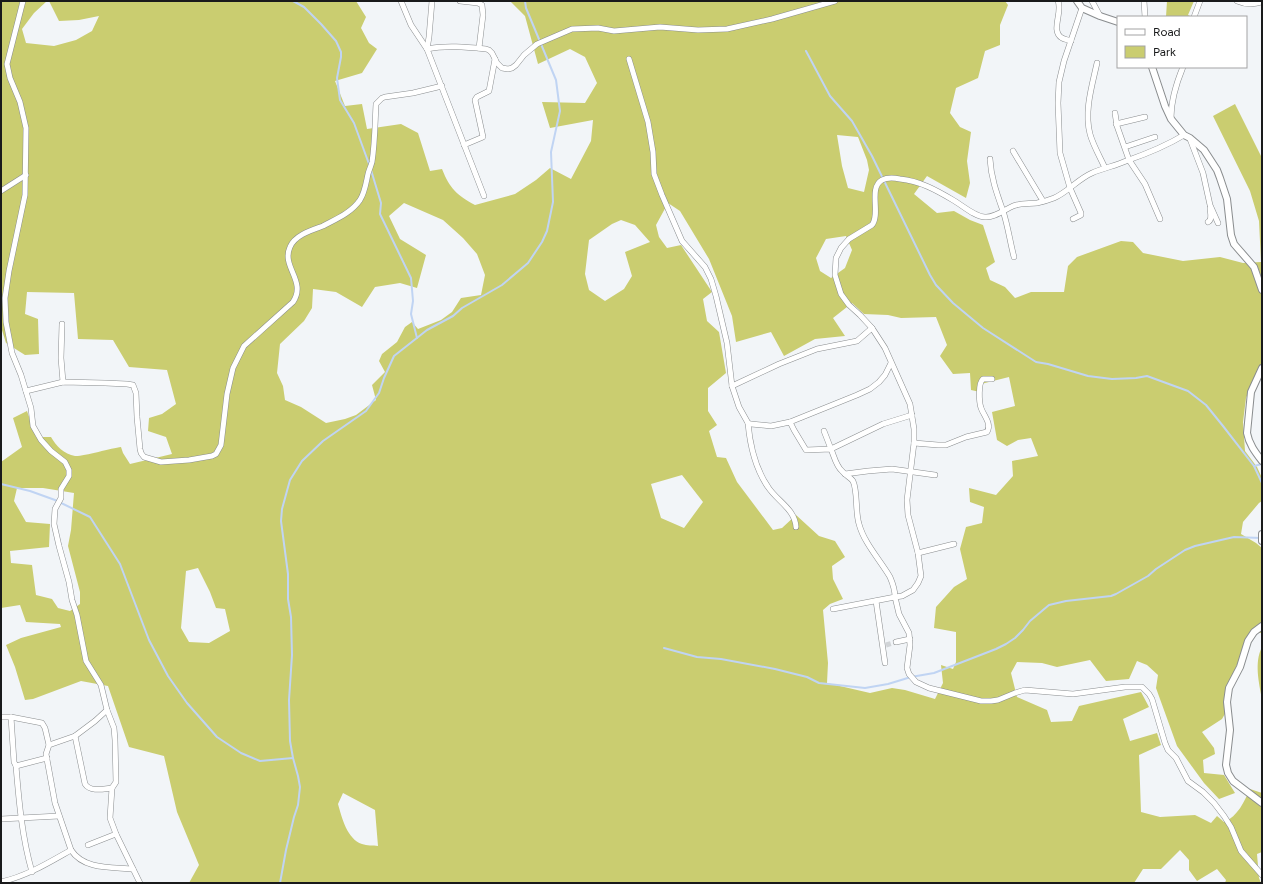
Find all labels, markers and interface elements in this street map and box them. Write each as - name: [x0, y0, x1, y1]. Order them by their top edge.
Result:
- legend: [1117, 16, 1247, 68]
- text: Road: [1153, 25, 1181, 39]
- text: Park: [1153, 45, 1176, 59]

